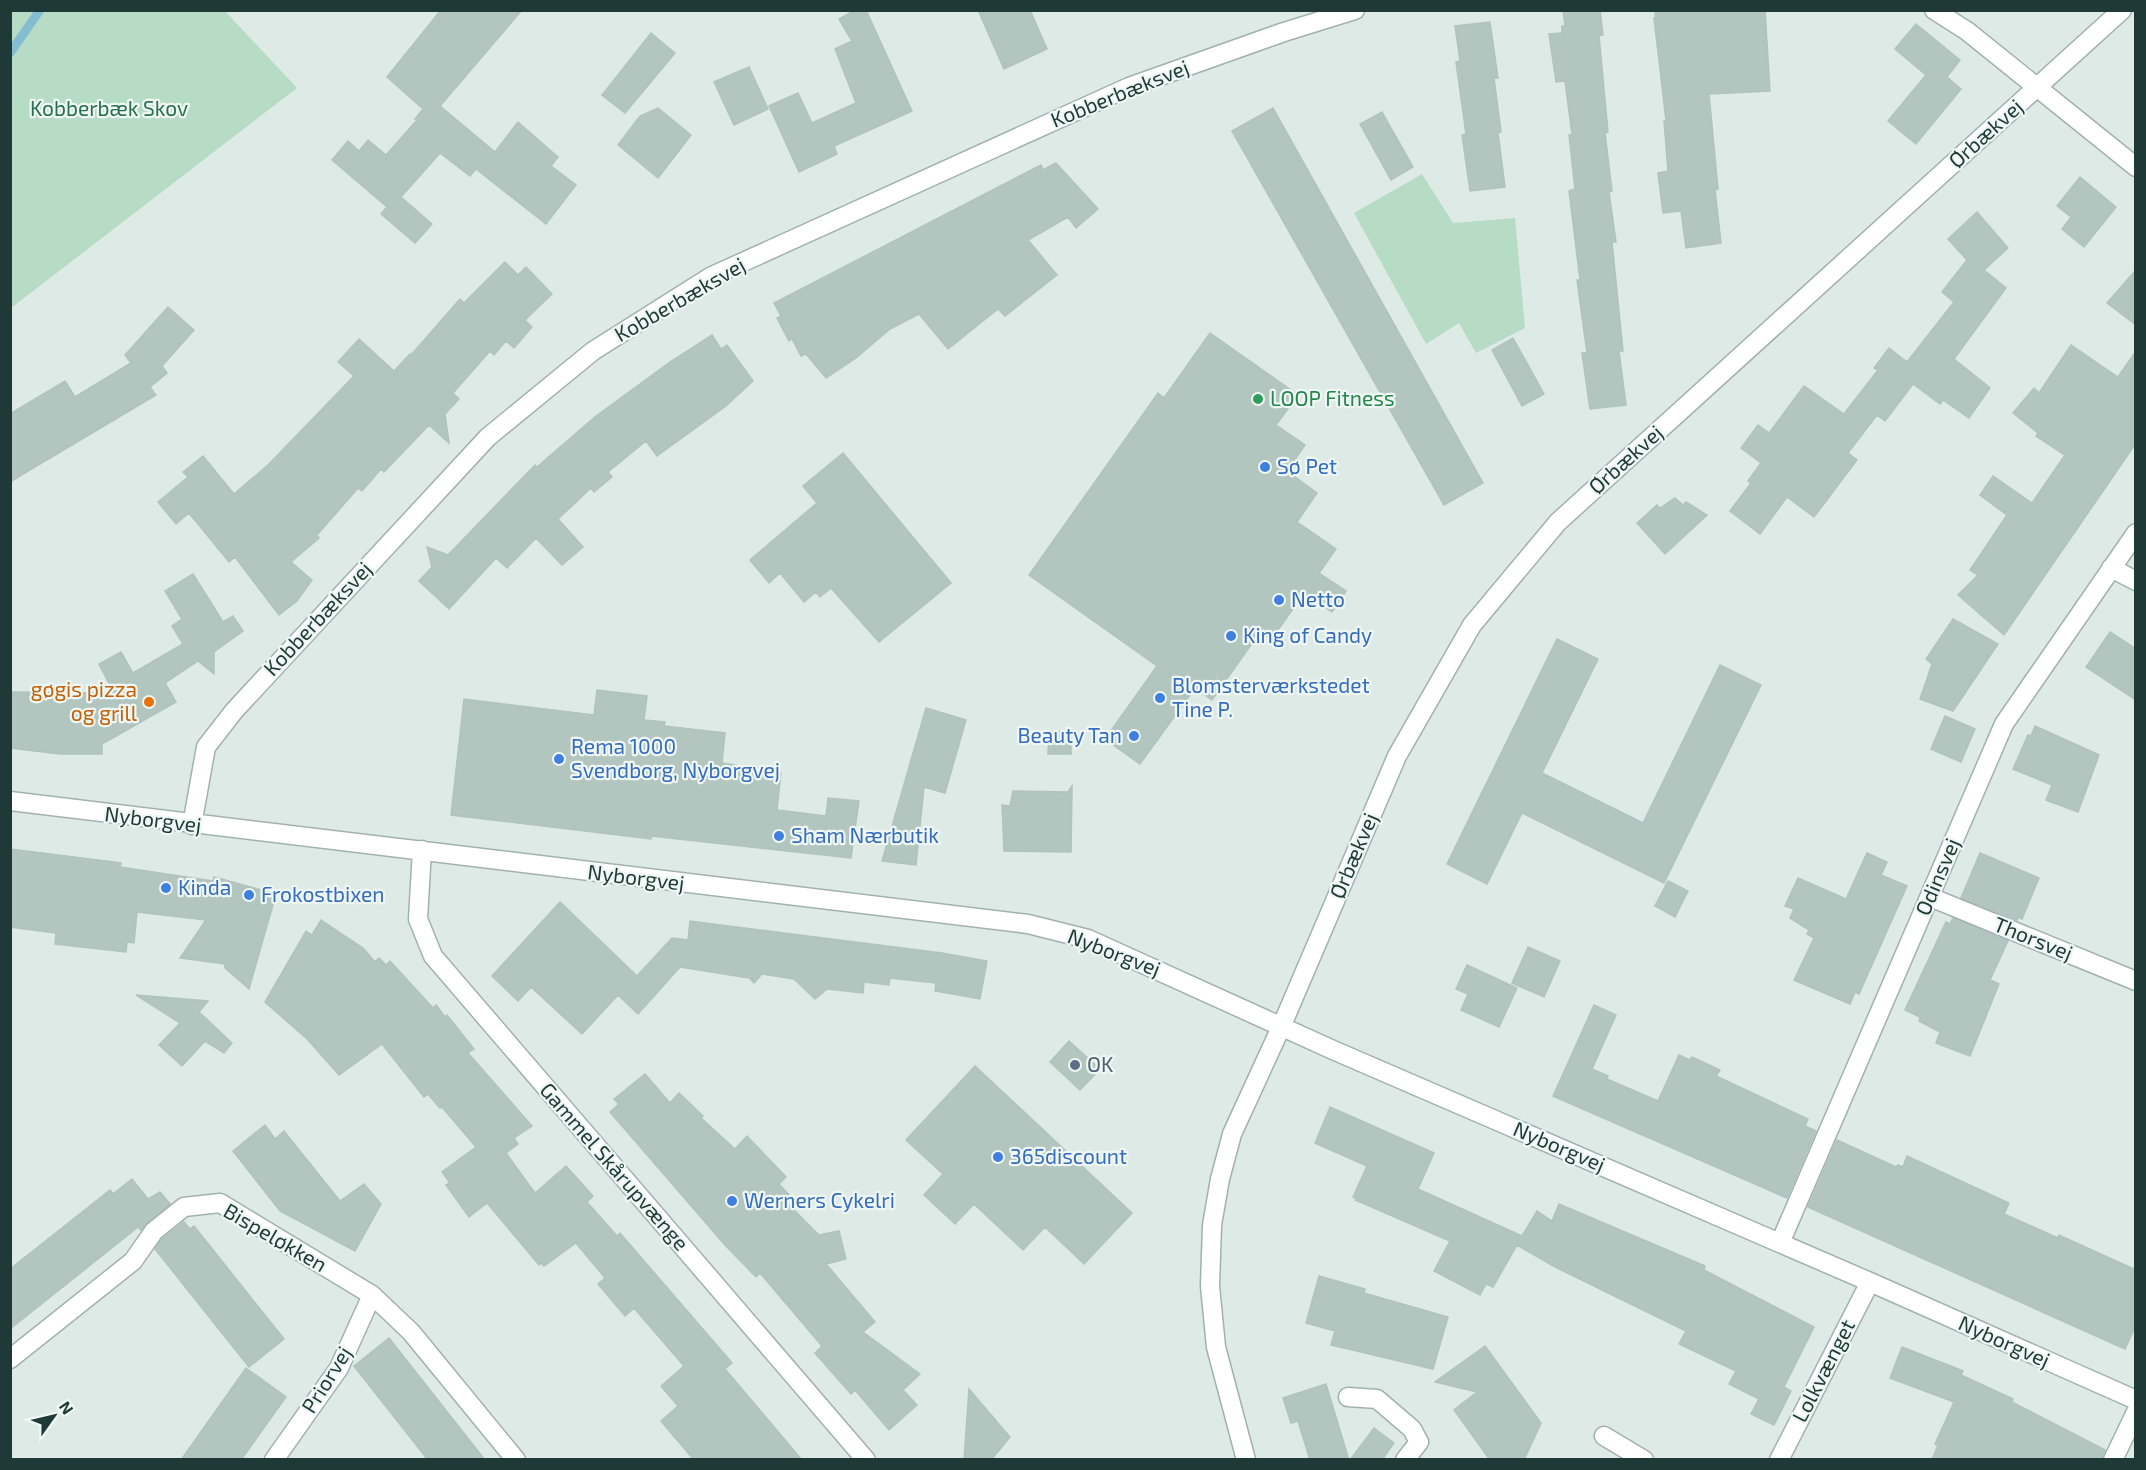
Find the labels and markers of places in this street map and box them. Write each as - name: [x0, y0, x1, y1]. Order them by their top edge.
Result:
- place label: LOOP Fitness: [1270, 385, 1395, 410]
- marker: LOOP Fitness: [1251, 392, 1265, 406]
- place label: Sø Pet: [1277, 453, 1337, 478]
- marker: Sø Pet: [1258, 460, 1272, 474]
- place label: Netto: [1291, 586, 1345, 611]
- marker: Netto: [1272, 593, 1286, 607]
- place label: King of Candy: [1243, 622, 1372, 647]
- marker: King of Candy: [1224, 629, 1238, 643]
- place label: Blomsterværkstedet Tine P.: [1172, 672, 1370, 721]
- place label: gøgis pizza og grill: [31, 676, 138, 725]
- marker: Blomsterværkstedet Tine P.: [1153, 691, 1167, 705]
- marker: gøgis pizza og grill: [142, 695, 156, 709]
- place label: Beauty Tan: [1017, 722, 1122, 747]
- marker: Beauty Tan: [1127, 729, 1141, 743]
- place label: Rema 1000 Svendborg, Nyborgvej: [571, 733, 780, 783]
- marker: Rema 1000 Svendborg, Nyborgvej: [552, 752, 566, 766]
- place label: Sham Nærbutik: [791, 822, 939, 847]
- marker: Sham Nærbutik: [772, 829, 786, 843]
- place label: Kinda: [178, 874, 231, 899]
- marker: Kinda: [159, 881, 173, 895]
- place label: Frokostbixen: [261, 881, 385, 906]
- marker: Frokostbixen: [242, 888, 256, 902]
- place label: OK: [1087, 1051, 1114, 1076]
- marker: OK: [1068, 1058, 1082, 1072]
- place label: 365discount: [1010, 1143, 1127, 1168]
- marker: 365discount: [991, 1150, 1005, 1164]
- place label: Werners Cykelri: [744, 1187, 895, 1212]
- marker: Werners Cykelri: [725, 1194, 739, 1208]

